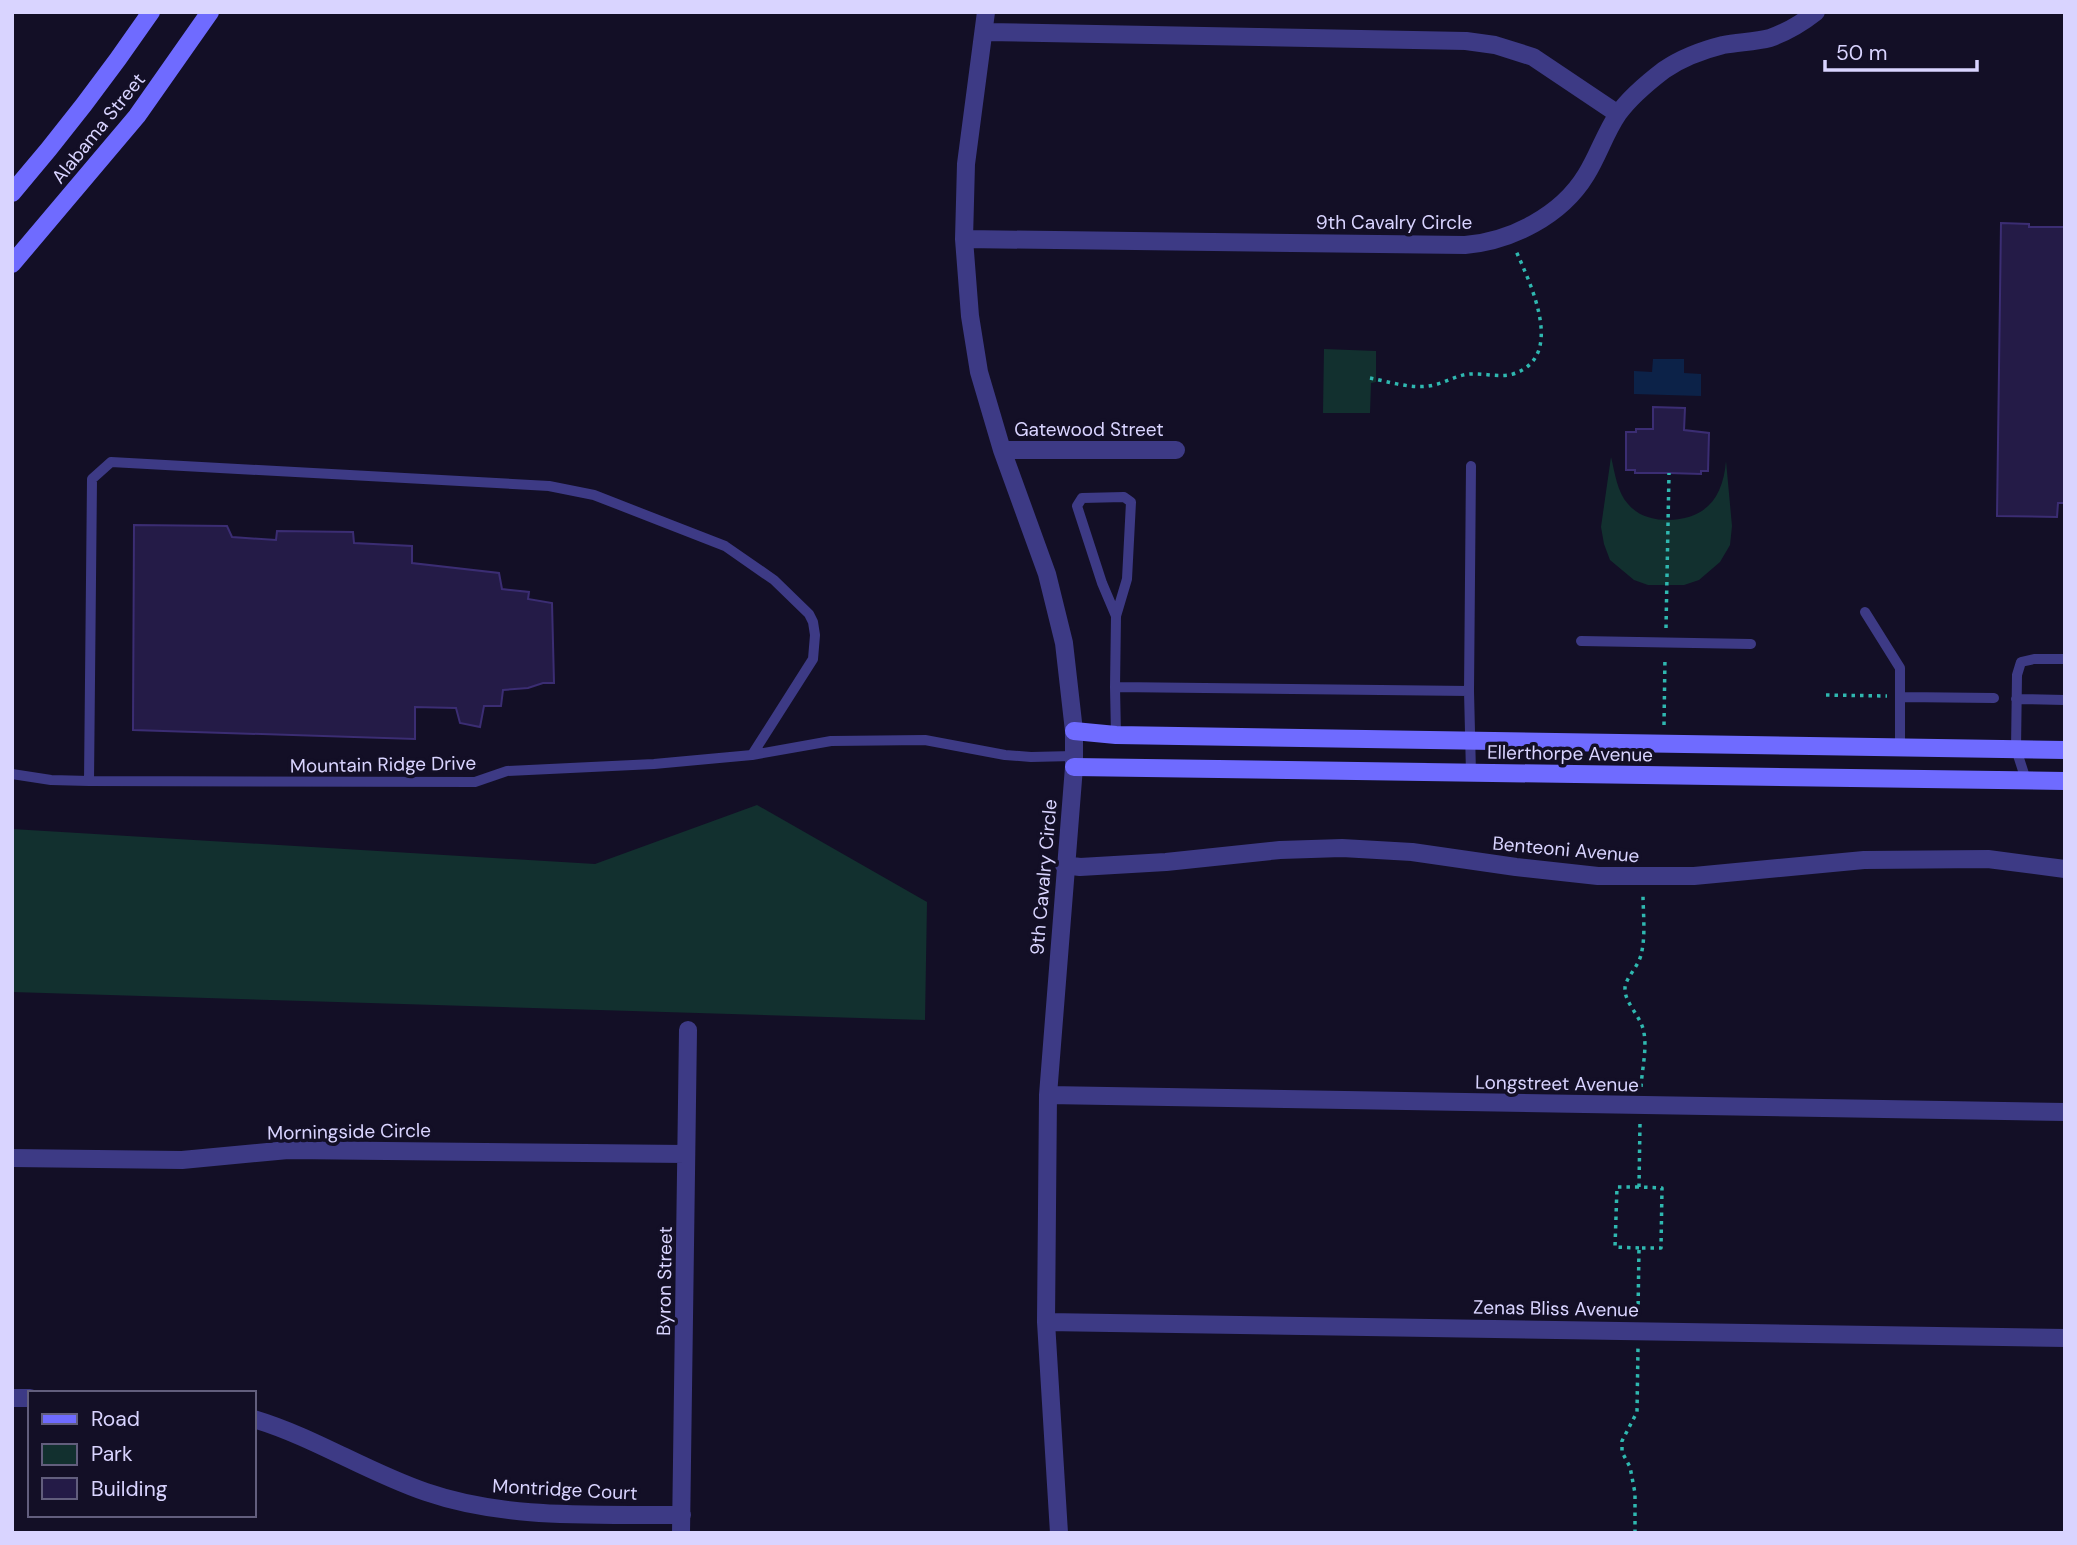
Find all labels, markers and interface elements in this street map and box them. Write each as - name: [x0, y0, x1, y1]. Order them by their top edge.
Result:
- scale bar: [1825, 28, 1977, 72]
- text: 50 m: [1836, 39, 1887, 67]
- street label: Alabama Street: [46, 68, 151, 189]
- street label: 9th Cavalry Circle: [1316, 210, 1472, 235]
- street label: Gatewood Street: [1014, 417, 1164, 442]
- street label: Ellerthorpe Avenue: [1487, 740, 1653, 767]
- street label: Mountain Ridge Drive: [290, 750, 476, 779]
- street label: 9th Cavalry Circle: [1024, 798, 1063, 956]
- street label: Benteoni Avenue: [1491, 831, 1641, 868]
- street label: Longstreet Avenue: [1475, 1070, 1639, 1097]
- street label: Morningside Circle: [267, 1118, 431, 1145]
- street label: Byron Street: [651, 1226, 678, 1336]
- street label: Zenas Bliss Avenue: [1473, 1295, 1639, 1322]
- legend: [28, 1391, 256, 1517]
- text: Road: [91, 1405, 140, 1433]
- text: Park: [91, 1440, 133, 1468]
- street label: Montridge Court: [492, 1473, 638, 1506]
- text: Building: [91, 1475, 168, 1503]

